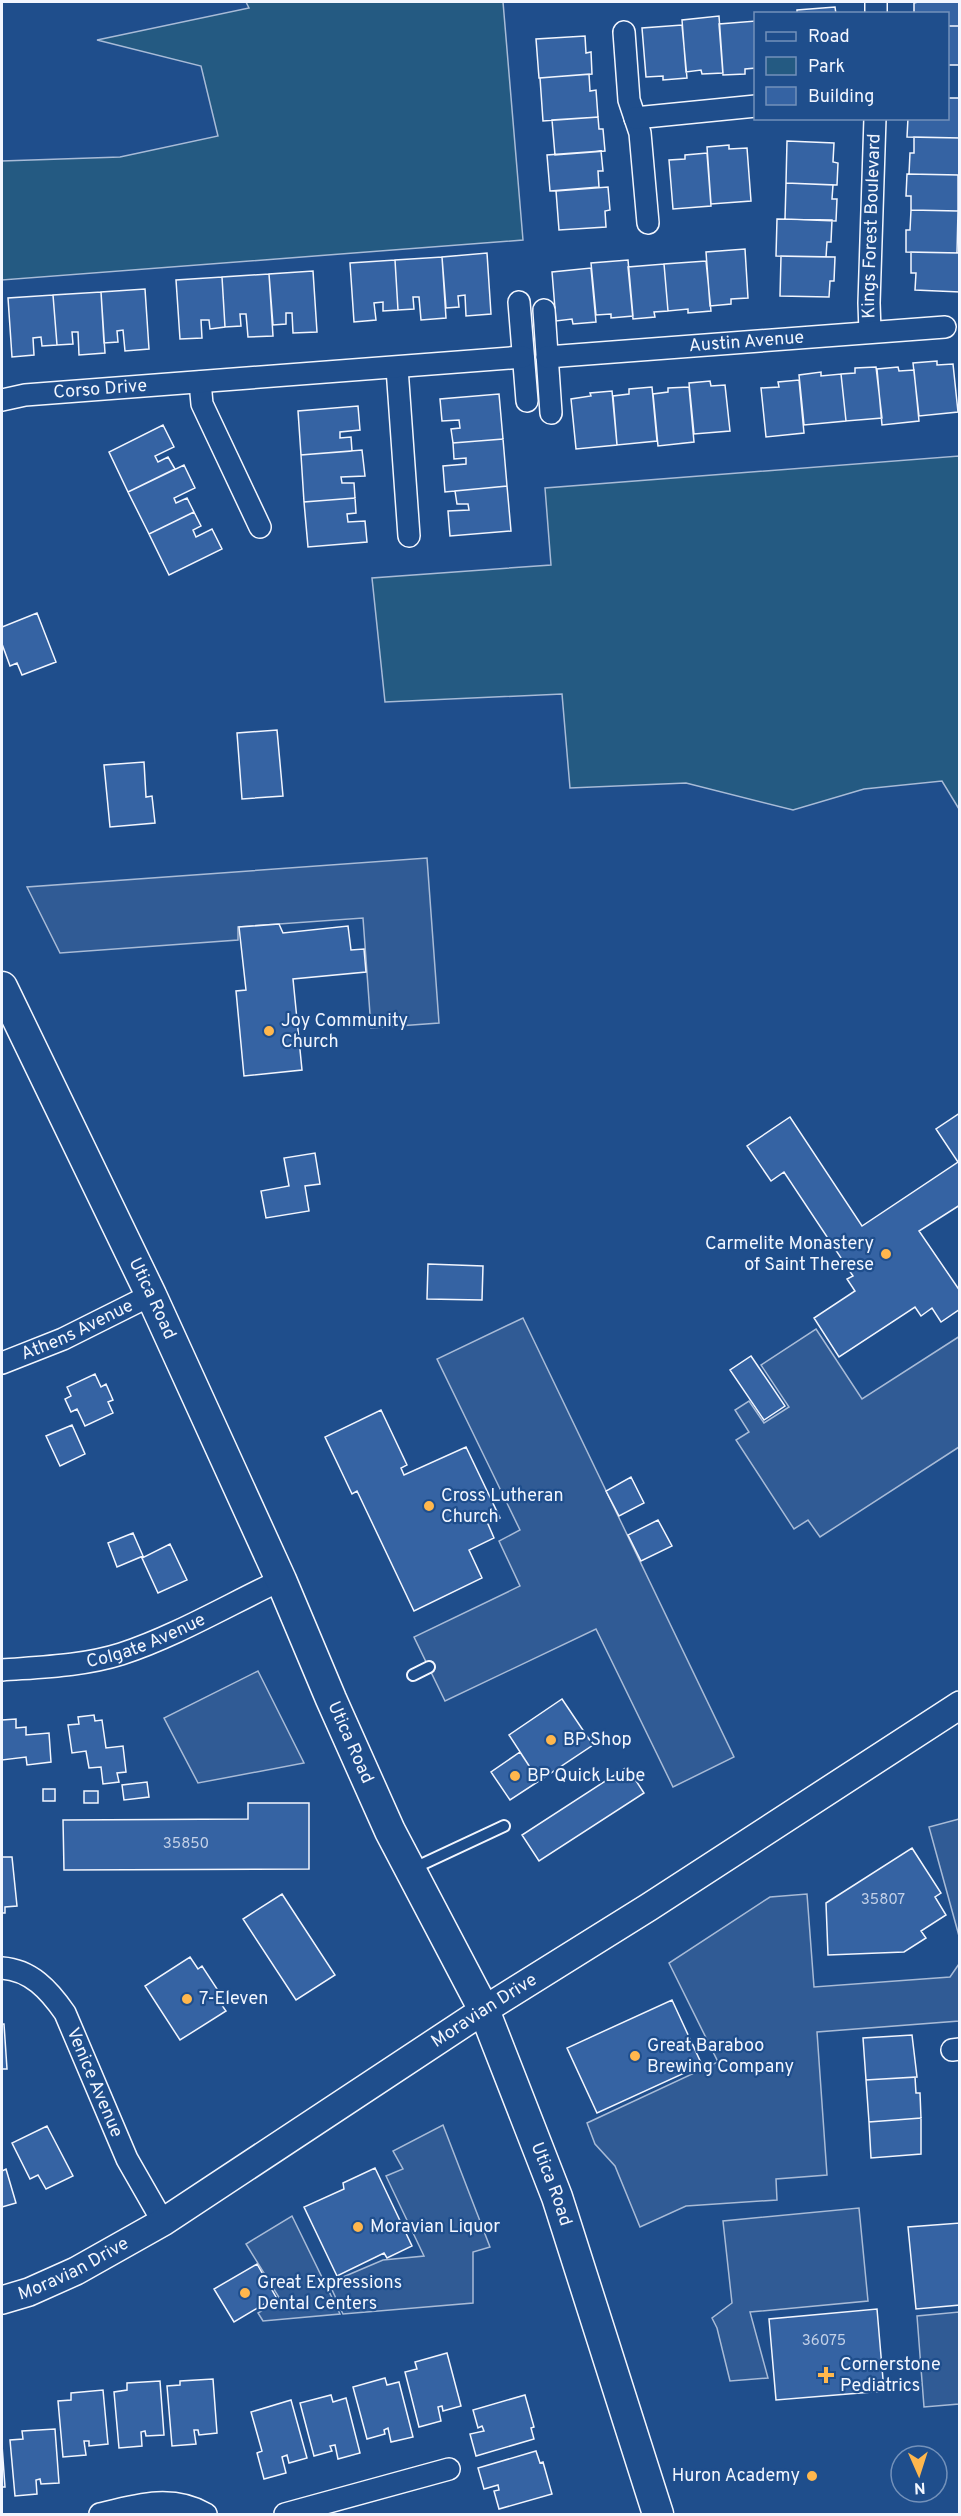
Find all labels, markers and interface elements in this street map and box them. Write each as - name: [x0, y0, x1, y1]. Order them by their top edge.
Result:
- legend: [754, 12, 949, 120]
- text: Road: [808, 26, 850, 49]
- text: Park: [808, 56, 845, 79]
- text: Building: [808, 86, 874, 109]
- street label: Kings Forest Boulevard: [857, 133, 886, 319]
- street label: Austin Avenue: [688, 326, 805, 358]
- street label: Corso Drive: [53, 374, 148, 404]
- place label: Joy Community Church: [281, 1010, 408, 1054]
- marker: Joy Community Church: [262, 1024, 276, 1038]
- place label: Carmelite Monastery of Saint Therese: [705, 1233, 874, 1277]
- marker: Carmelite Monastery of Saint Therese: [879, 1247, 893, 1261]
- street label: Utica Road: [123, 1254, 181, 1343]
- street label: Athens Avenue: [18, 1294, 137, 1366]
- place label: Cross Lutheran Church: [441, 1485, 564, 1529]
- marker: Cross Lutheran Church: [422, 1499, 436, 1513]
- street label: Colgate Avenue: [84, 1608, 209, 1673]
- street label: Utica Road: [322, 1698, 379, 1787]
- place label: BP Shop: [563, 1729, 632, 1752]
- marker: BP Shop: [544, 1733, 558, 1747]
- place label: BP Quick Lube: [527, 1765, 645, 1788]
- marker: BP Quick Lube: [508, 1769, 522, 1783]
- house number: 35850: [163, 1835, 209, 1854]
- house number: 35807: [861, 1891, 905, 1910]
- street label: Moravian Drive: [427, 1968, 541, 2053]
- place label: 7-Eleven: [199, 1988, 268, 2011]
- marker: 7-Eleven: [180, 1992, 194, 2006]
- street label: Venice Avenue: [61, 2024, 128, 2141]
- place label: Great Baraboo Brewing Company: [647, 2035, 794, 2079]
- marker: Great Baraboo Brewing Company: [628, 2049, 642, 2063]
- street label: Utica Road: [525, 2139, 577, 2229]
- place label: Moravian Liquor: [370, 2216, 500, 2239]
- marker: Moravian Liquor: [351, 2220, 365, 2234]
- street label: Moravian Drive: [15, 2232, 133, 2306]
- place label: Great Expressions Dental Centers: [257, 2272, 402, 2316]
- marker: Great Expressions Dental Centers: [238, 2286, 252, 2300]
- house number: 36075: [802, 2332, 846, 2351]
- place label: Cornerstone Pediatrics: [840, 2354, 941, 2398]
- marker: Cornerstone Pediatrics: [817, 2366, 835, 2384]
- north arrow: [889, 2444, 949, 2504]
- place label: Huron Academy: [672, 2465, 800, 2488]
- marker: Huron Academy: [805, 2469, 819, 2483]
- text: N: [913, 2477, 926, 2497]

